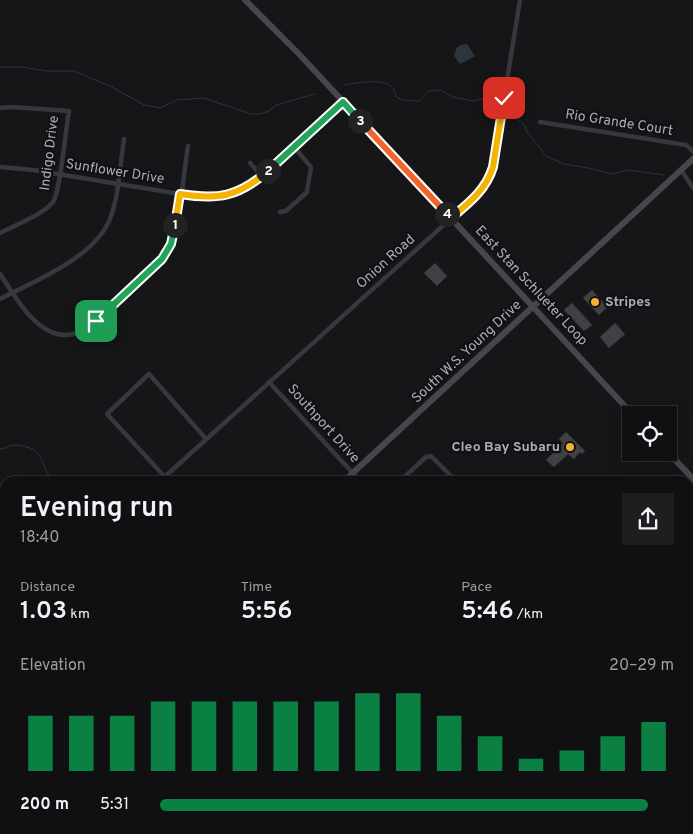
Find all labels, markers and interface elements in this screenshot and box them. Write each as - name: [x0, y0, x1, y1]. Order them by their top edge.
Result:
- pin: [483, 77, 525, 119]
- icon: check: [490, 84, 518, 112]
- street label: Rio Grande Court: [564, 106, 674, 140]
- pin: 3: [348, 108, 372, 134]
- text: 3: [356, 113, 365, 130]
- street label: Indigo Drive: [37, 114, 63, 192]
- street label: Sunflower Drive: [64, 156, 166, 188]
- pin: 2: [256, 158, 280, 184]
- text: 2: [264, 163, 273, 180]
- pin: 4: [434, 202, 460, 226]
- text: 4: [443, 206, 452, 223]
- pin: 1: [162, 212, 188, 238]
- text: 1: [173, 217, 178, 234]
- street label: East Stan Schlueter Loop: [471, 223, 591, 350]
- street label: Onion Road: [353, 231, 419, 293]
- place label: Stripes: [605, 294, 651, 311]
- marker: Stripes: [589, 296, 601, 308]
- street label: South W.S. Young Drive: [409, 297, 525, 407]
- pin: [75, 300, 117, 342]
- icon: arrive: [82, 307, 110, 335]
- street label: Southport Drive: [283, 381, 363, 467]
- map controls: [622, 406, 677, 461]
- button: locate: [622, 406, 677, 461]
- place label: Cleo Bay Subaru: [452, 439, 560, 456]
- marker: Cleo Bay Subaru: [564, 441, 576, 453]
- text: Evening run: [20, 491, 174, 527]
- button: share: [622, 493, 674, 545]
- text: 18:40: [20, 528, 60, 548]
- text: Distance: [20, 579, 75, 596]
- text: Time: [241, 579, 272, 596]
- text: Pace: [461, 579, 492, 596]
- text: 1.03: [20, 596, 67, 628]
- text: 5:56: [241, 596, 293, 628]
- text: 5:46: [461, 596, 514, 628]
- text: km: [67, 606, 90, 623]
- text: /km: [514, 606, 543, 623]
- text: Elevation: [20, 656, 86, 676]
- text: 20–29 m: [609, 656, 674, 676]
- text: 200 m: [20, 795, 69, 815]
- text: 5:31: [100, 795, 129, 815]

